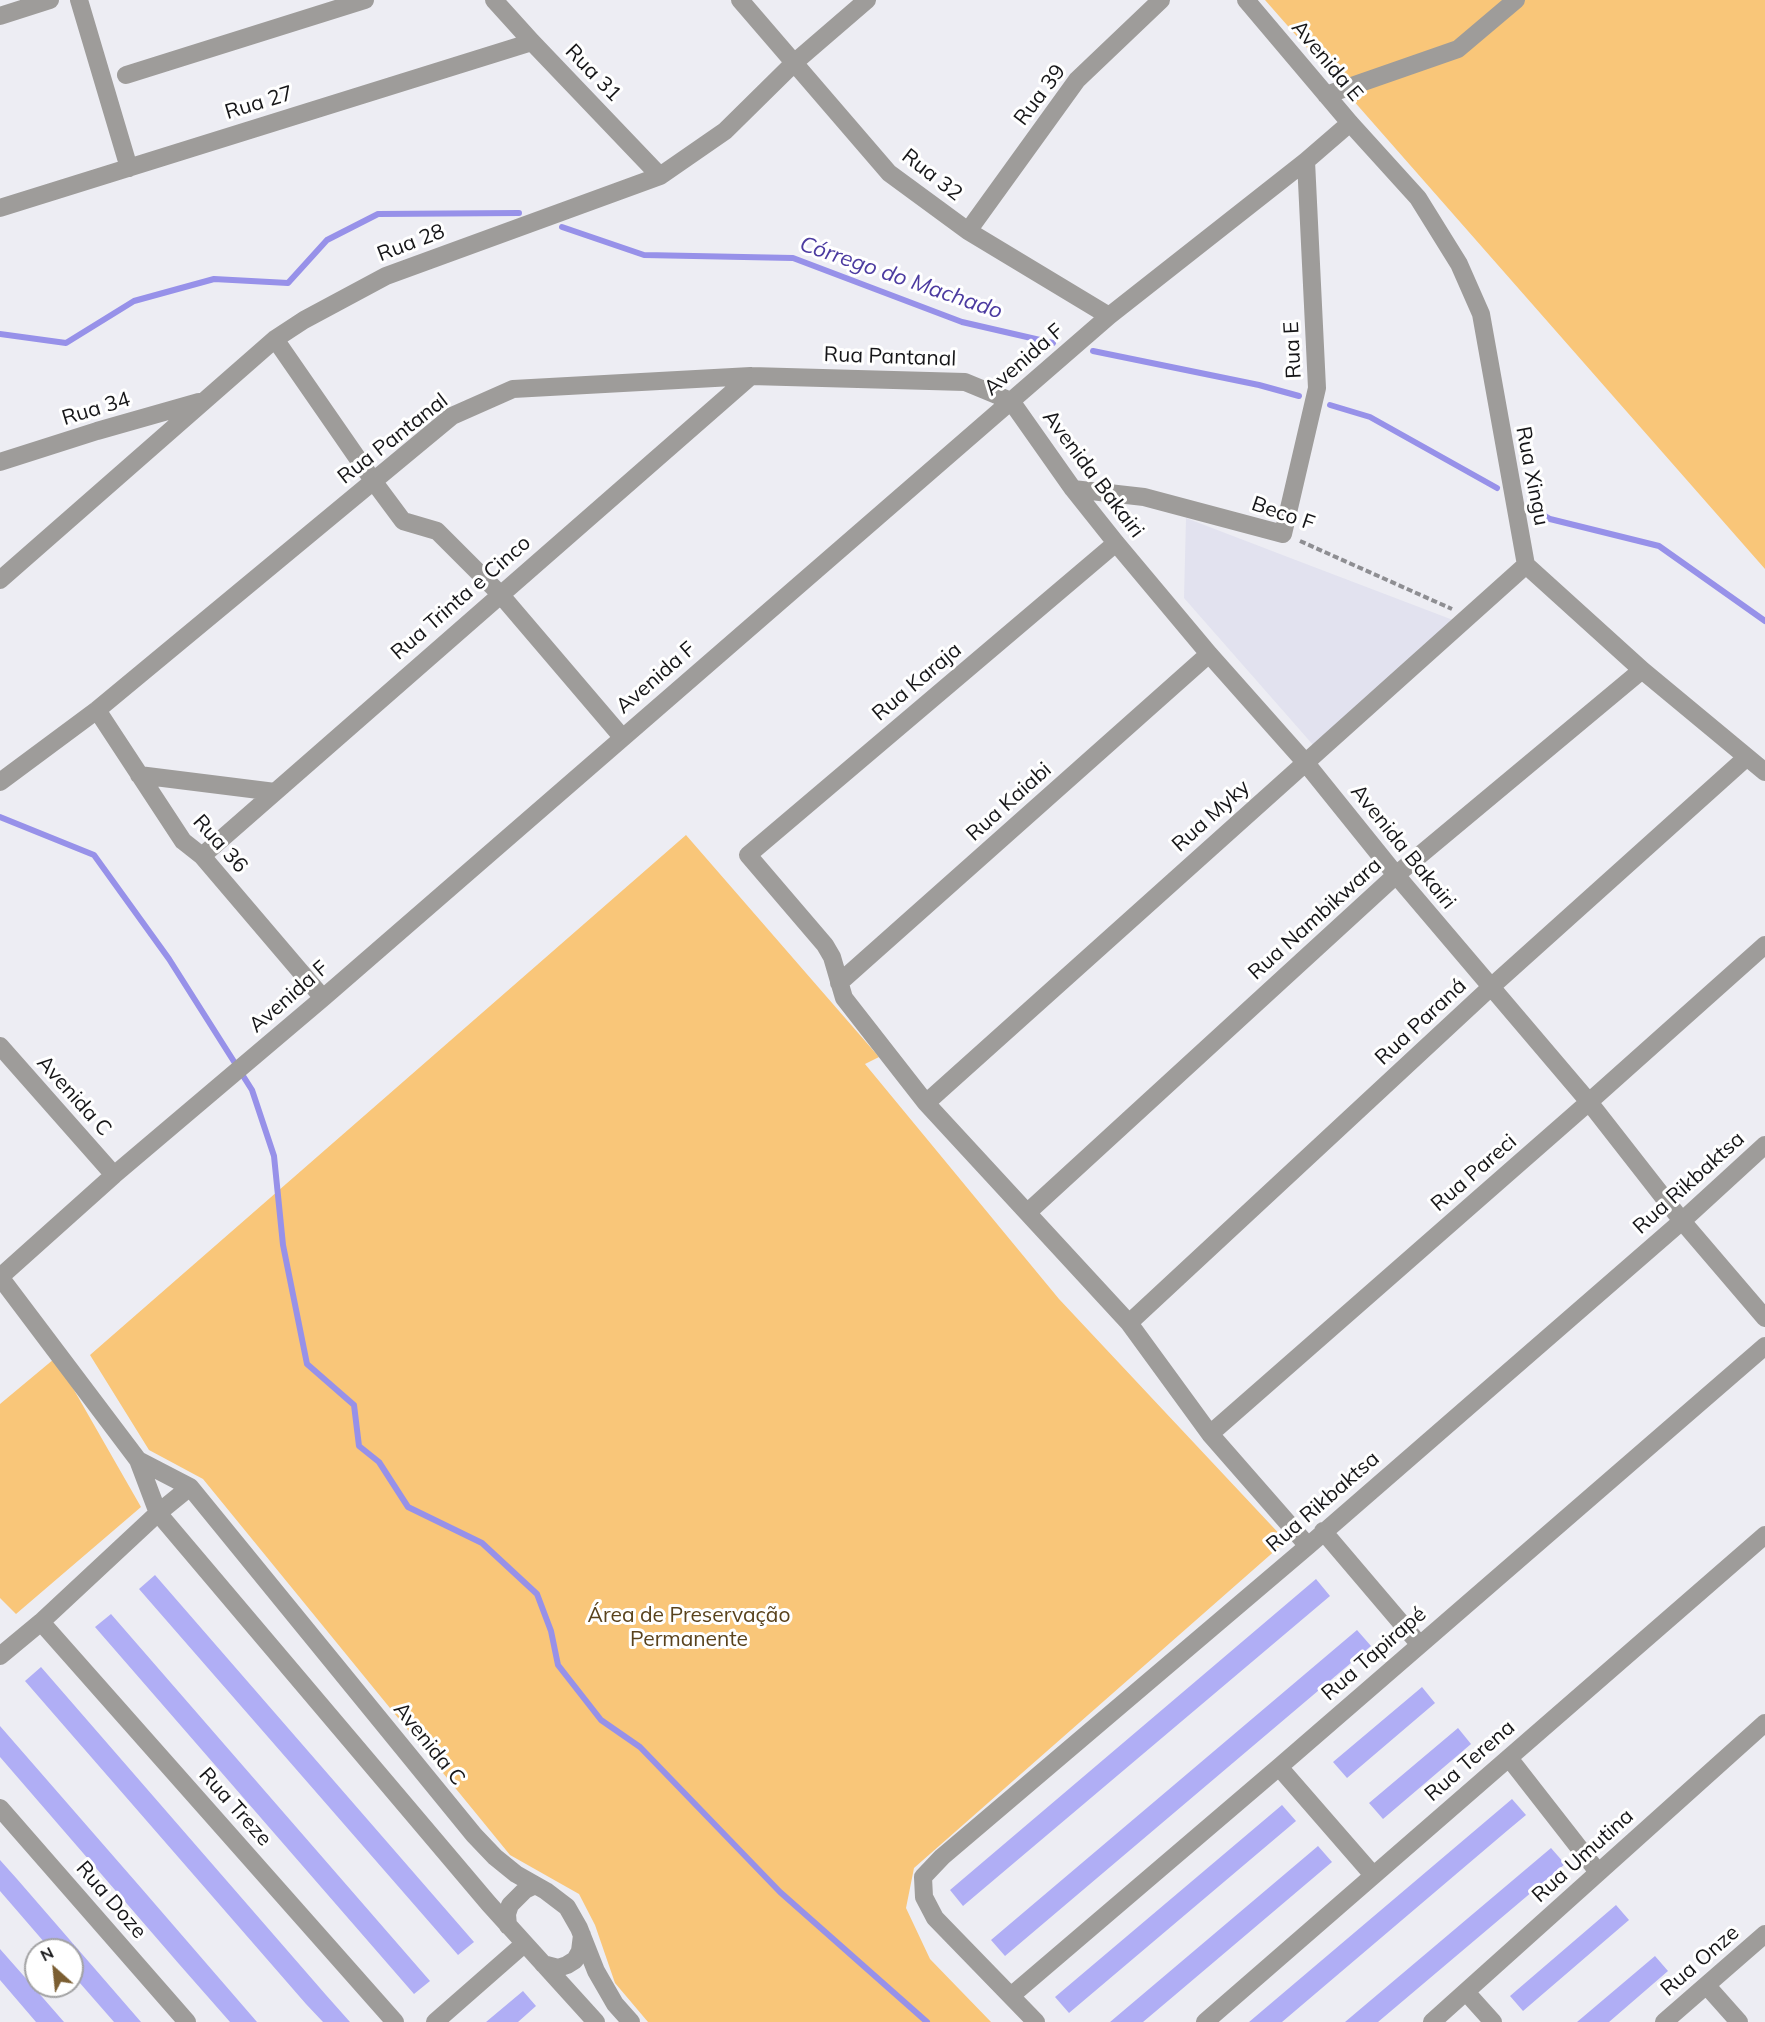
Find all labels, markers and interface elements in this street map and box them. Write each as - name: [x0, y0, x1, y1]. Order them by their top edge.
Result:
- street label: Avenida E: [1286, 16, 1368, 106]
- street label: Rua 31: [560, 39, 626, 107]
- street label: Rua 39: [1009, 59, 1071, 131]
- street label: Rua 27: [222, 81, 296, 125]
- street label: Rua 32: [897, 144, 967, 206]
- street label: Rua 28: [374, 219, 448, 267]
- water label: Córrego do Machado: [796, 231, 1006, 325]
- street label: Avenida F: [979, 319, 1069, 401]
- street label: Rua E: [1279, 321, 1307, 379]
- street label: Rua Pantanal: [823, 342, 957, 372]
- street label: Rua 34: [59, 387, 133, 431]
- street label: Rua Pantanal: [333, 388, 453, 490]
- street label: Avenida Bakairi: [1037, 405, 1149, 543]
- street label: Rua Xingu: [1510, 424, 1554, 528]
- street label: Beco F: [1248, 491, 1318, 537]
- street label: Rua Trinta e Cinco: [386, 530, 536, 666]
- street label: Avenida F: [611, 637, 701, 719]
- street label: Rua Karaja: [867, 638, 967, 726]
- street label: Rua Kaiabi: [961, 757, 1057, 847]
- street label: Rua Myky: [1167, 775, 1255, 857]
- street label: Avenida Bakairi: [1345, 780, 1461, 914]
- street label: Rua 36: [187, 810, 253, 878]
- street label: Rua Nambikwara: [1243, 853, 1387, 985]
- street label: Avenida F: [244, 956, 334, 1038]
- street label: Rua Paraná: [1370, 973, 1472, 1071]
- street label: Avenida C: [31, 1051, 117, 1141]
- street label: Rua Rikbaktsa: [1628, 1126, 1750, 1240]
- street label: Rua Pareci: [1426, 1129, 1522, 1217]
- street label: Rua Rikbaktsa: [1261, 1446, 1385, 1558]
- street label: Rua Tapirapé: [1317, 1602, 1431, 1706]
- park label: Área de Preservação Permanente: [588, 1603, 790, 1653]
- street label: Avenida C: [388, 1697, 470, 1791]
- street label: Rua Terena: [1420, 1715, 1520, 1807]
- street label: Rua Treze: [193, 1763, 277, 1851]
- street label: Rua Umutina: [1527, 1804, 1639, 1908]
- street label: Rua Doze: [71, 1856, 151, 1944]
- street label: Rua Onze: [1656, 1920, 1744, 2002]
- north arrow: [24, 1938, 84, 1998]
- text: N: [37, 1942, 57, 1965]

